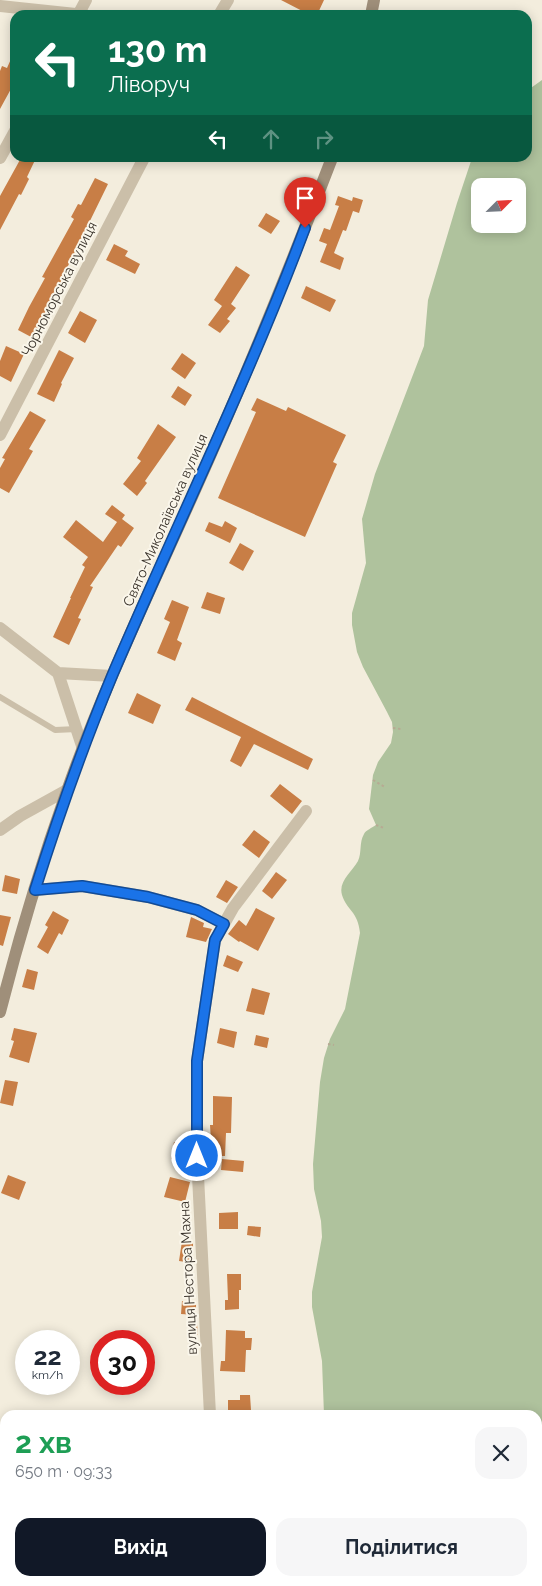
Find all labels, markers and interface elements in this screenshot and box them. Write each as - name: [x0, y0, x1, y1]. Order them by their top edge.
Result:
- text: 130 m: [108, 29, 207, 70]
- icon: left: [25, 30, 90, 95]
- text: Ліворуч: [108, 71, 190, 97]
- icon: left: [204, 125, 232, 153]
- icon: ahead: [257, 125, 285, 153]
- icon: right: [310, 125, 338, 153]
- pin: [284, 177, 326, 228]
- north arrow: [471, 178, 526, 232]
- map controls: [471, 178, 526, 233]
- icon: arrive: [291, 184, 319, 212]
- street label: Чорноморська вулиця: [18, 219, 100, 359]
- street label: Свято-Миколаївська вулиця: [120, 431, 210, 609]
- position arrow: [170, 1129, 222, 1181]
- street label: вулиця Нестора Махна: [176, 1201, 200, 1355]
- speed limit sign: 30: [90, 1330, 155, 1395]
- text: 22: [33, 1341, 62, 1371]
- text: km/h: [32, 1368, 63, 1382]
- text: 2 хв: [15, 1425, 72, 1460]
- button: close: [475, 1427, 527, 1479]
- text: 650 m · 09:33: [15, 1462, 112, 1481]
- button: Вихід: [15, 1518, 266, 1576]
- button: Поділитися: [276, 1518, 527, 1576]

